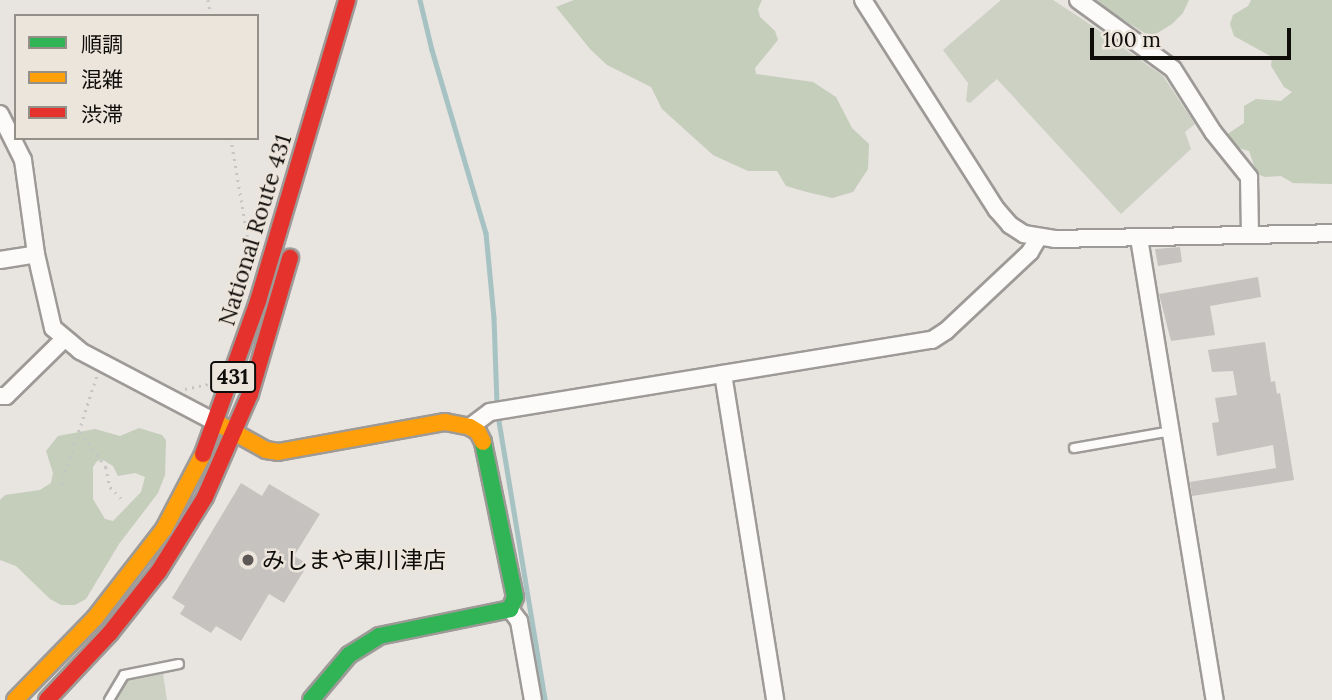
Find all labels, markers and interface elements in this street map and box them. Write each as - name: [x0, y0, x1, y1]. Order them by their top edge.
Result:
- legend: [14, 14, 259, 140]
- scale bar: [1094, 14, 1295, 58]
- text: 100 m: [1103, 26, 1161, 53]
- text: 順調: [81, 31, 123, 58]
- text: 混雑: [81, 66, 123, 93]
- text: 渋滞: [81, 101, 123, 128]
- street label: National Route 431: [213, 131, 297, 329]
- road number: 431: [208, 360, 258, 394]
- place label: みしまや東川津店: [262, 546, 446, 574]
- marker: みしまや東川津店: [240, 552, 256, 568]

